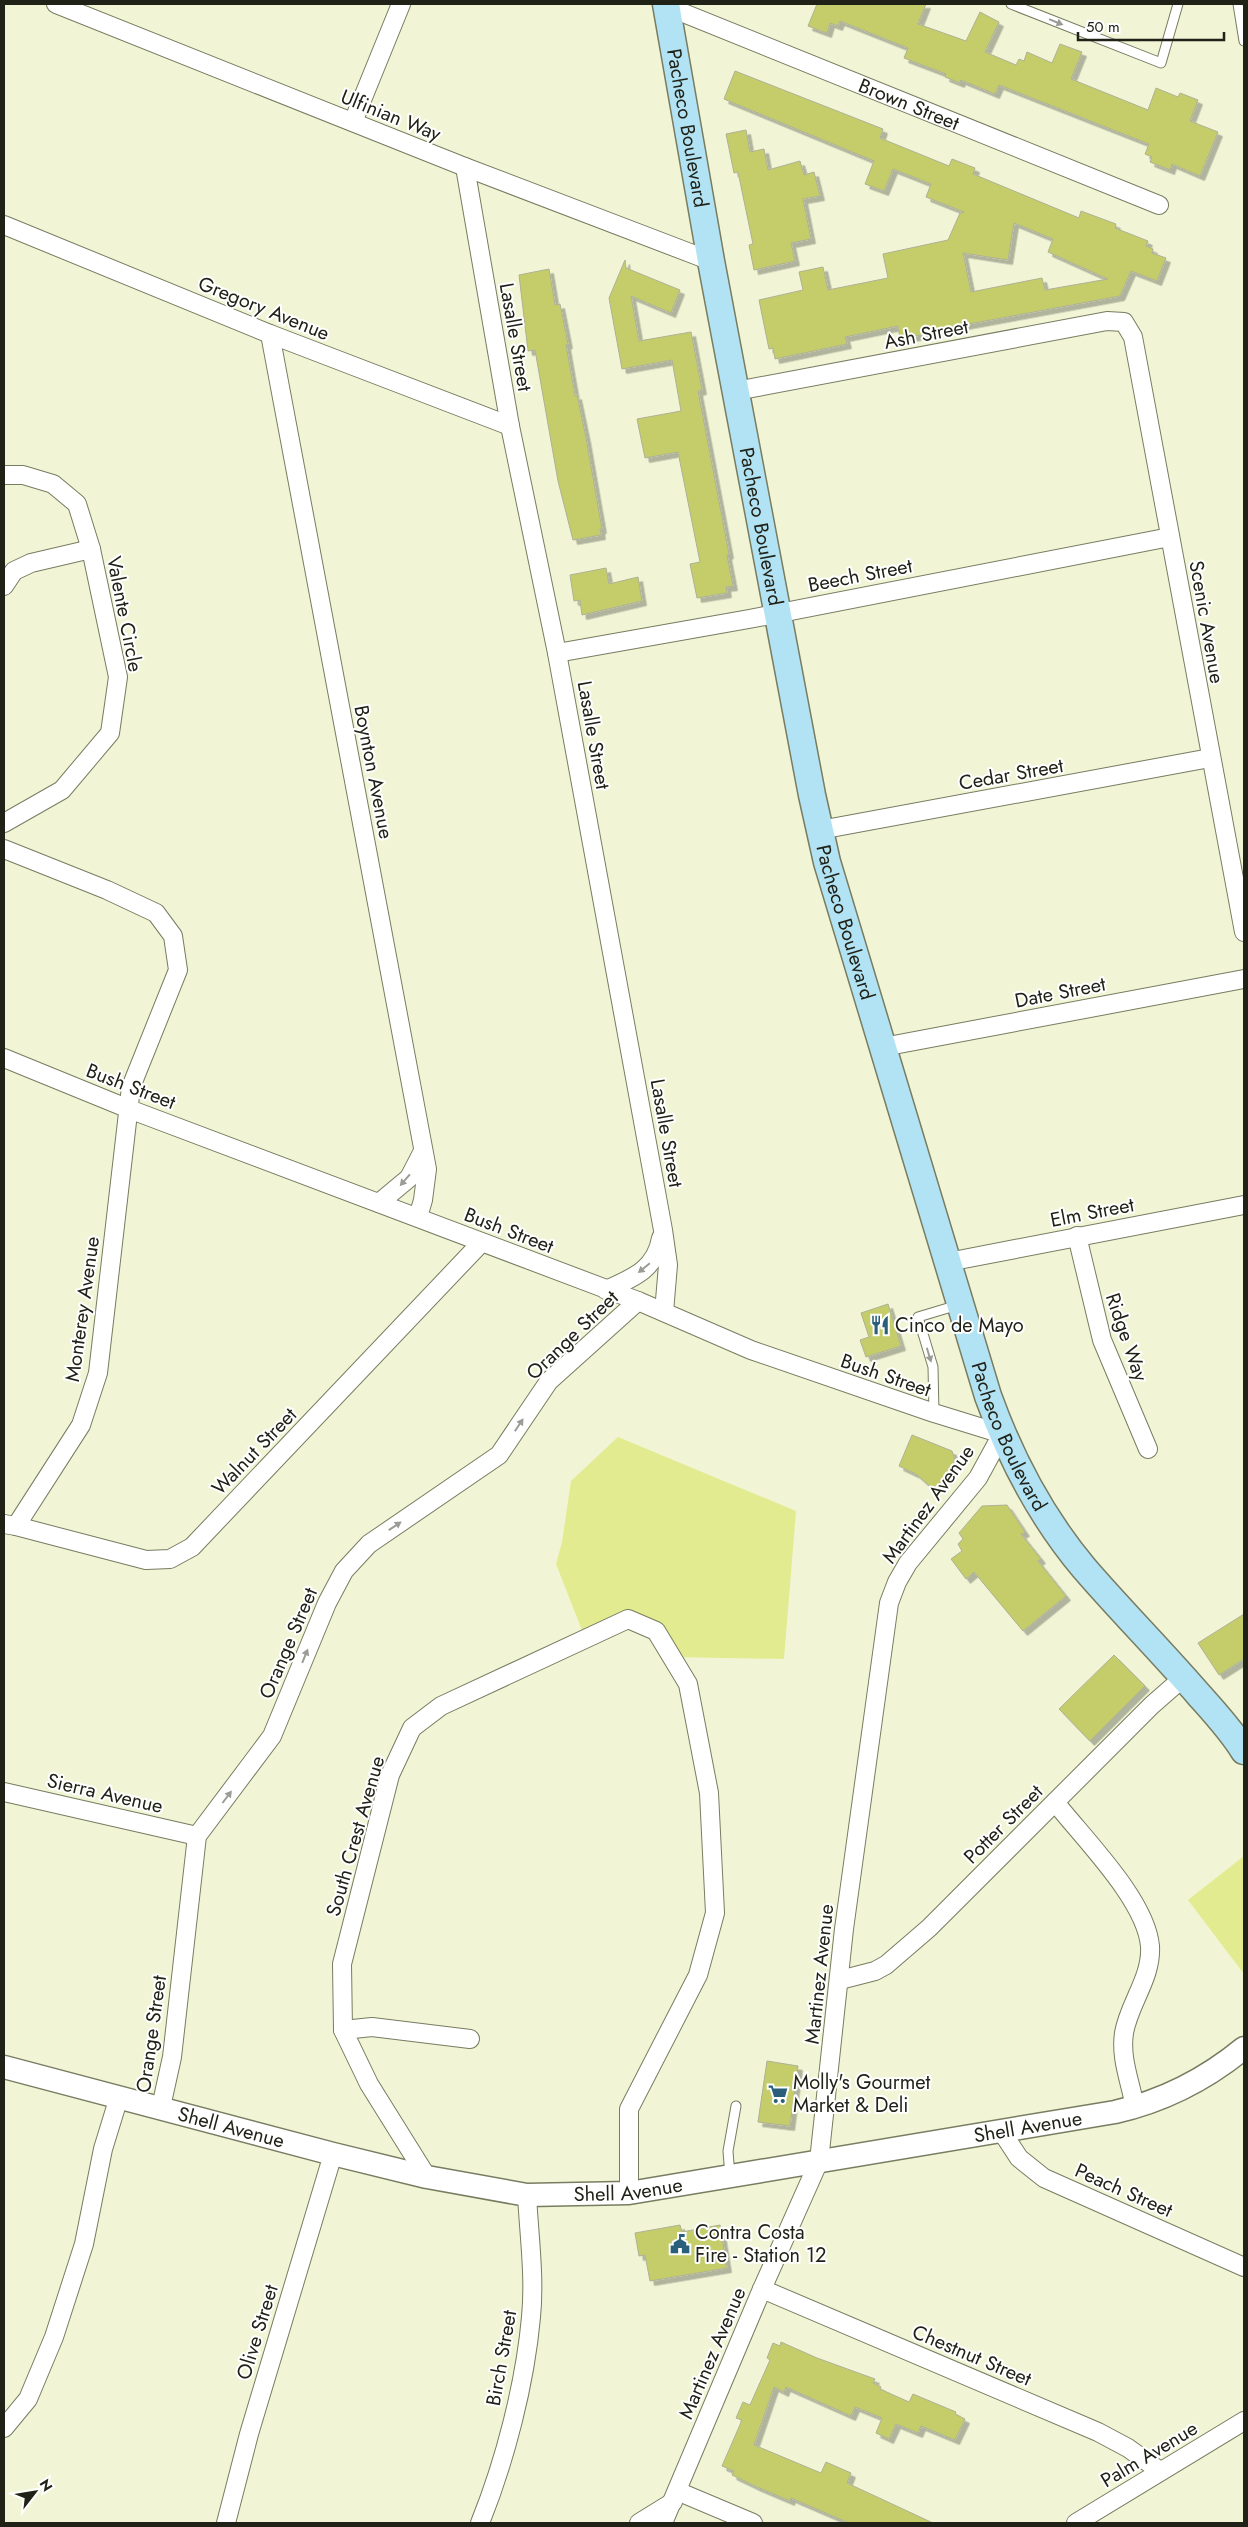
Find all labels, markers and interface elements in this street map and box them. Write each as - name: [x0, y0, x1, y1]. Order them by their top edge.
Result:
- scale bar: [1078, 10, 1224, 42]
- text: 50 m: [1086, 16, 1120, 38]
- one-way arrow: [1049, 18, 1064, 26]
- street label: Pacheco Boulevard: [659, 47, 715, 210]
- street label: Brown Street: [854, 71, 964, 138]
- street label: Ulfinian Way: [336, 82, 446, 149]
- street label: Gregory Avenue: [194, 269, 334, 348]
- street label: Lasalle Street: [492, 281, 539, 394]
- street label: Ash Street: [881, 312, 971, 357]
- street label: Pacheco Boulevard: [732, 445, 790, 608]
- street label: Beech Street: [806, 551, 915, 600]
- street label: Valente Circle: [99, 554, 150, 674]
- street label: Scenic Avenue: [1181, 558, 1232, 686]
- street label: Lasalle Street: [570, 679, 617, 792]
- street label: Boynton Avenue: [346, 703, 401, 841]
- street label: Cedar Street: [957, 751, 1066, 798]
- street label: Pacheco Boulevard: [809, 842, 882, 1004]
- street label: Date Street: [1012, 969, 1108, 1016]
- street label: Bush Street: [82, 1056, 180, 1117]
- street label: Lasalle Street: [643, 1077, 690, 1190]
- one-way arrow: [400, 1174, 411, 1187]
- street label: Elm Street: [1048, 1190, 1137, 1235]
- street label: Bush Street: [460, 1200, 558, 1261]
- street label: Monterey Avenue: [58, 1235, 107, 1384]
- one-way arrow: [638, 1263, 651, 1274]
- street label: Orange Street: [520, 1284, 625, 1387]
- street label: Ridge Way: [1098, 1289, 1155, 1385]
- place label: Cinco de Mayo: [895, 1311, 1024, 1340]
- restaurant icon: Cinco de Mayo: [869, 1314, 891, 1336]
- street label: Bush Street: [837, 1346, 935, 1405]
- one-way arrow: [926, 1348, 934, 1363]
- street label: Pacheco Boulevard: [963, 1358, 1054, 1517]
- street label: Walnut Street: [205, 1401, 304, 1502]
- one-way arrow: [515, 1418, 524, 1431]
- street label: Martinez Avenue: [875, 1439, 981, 1570]
- one-way arrow: [388, 1521, 402, 1531]
- street label: Orange Street: [252, 1583, 325, 1703]
- one-way arrow: [301, 1649, 309, 1663]
- street label: South Crest Avenue: [319, 1753, 392, 1920]
- street label: Sierra Avenue: [44, 1766, 166, 1821]
- street label: Potter Street: [957, 1778, 1050, 1871]
- one-way arrow: [221, 1791, 232, 1804]
- street label: Martinez Avenue: [798, 1903, 841, 2046]
- street label: Orange Street: [129, 1973, 174, 2095]
- place label: Molly's Gourmet Market & Deli: [793, 2068, 931, 2120]
- supermarket icon: Molly's Gourmet Market & Deli: [767, 2083, 789, 2105]
- street label: Shell Avenue: [175, 2100, 288, 2156]
- street label: Shell Avenue: [972, 2104, 1084, 2150]
- street label: Peach Street: [1070, 2156, 1177, 2225]
- street label: Shell Avenue: [573, 2170, 685, 2209]
- place label: Contra Costa Fire - Station 12: [695, 2218, 826, 2270]
- public building icon: Contra Costa Fire - Station 12: [669, 2233, 691, 2255]
- street label: Olive Street: [229, 2281, 286, 2383]
- street label: Martinez Avenue: [672, 2283, 753, 2424]
- street label: Birch Street: [479, 2308, 524, 2408]
- street label: Chestnut Street: [908, 2317, 1036, 2394]
- street label: Palm Avenue: [1095, 2414, 1203, 2495]
- north arrow: [10, 2467, 60, 2517]
- text: N: [35, 2475, 58, 2495]

